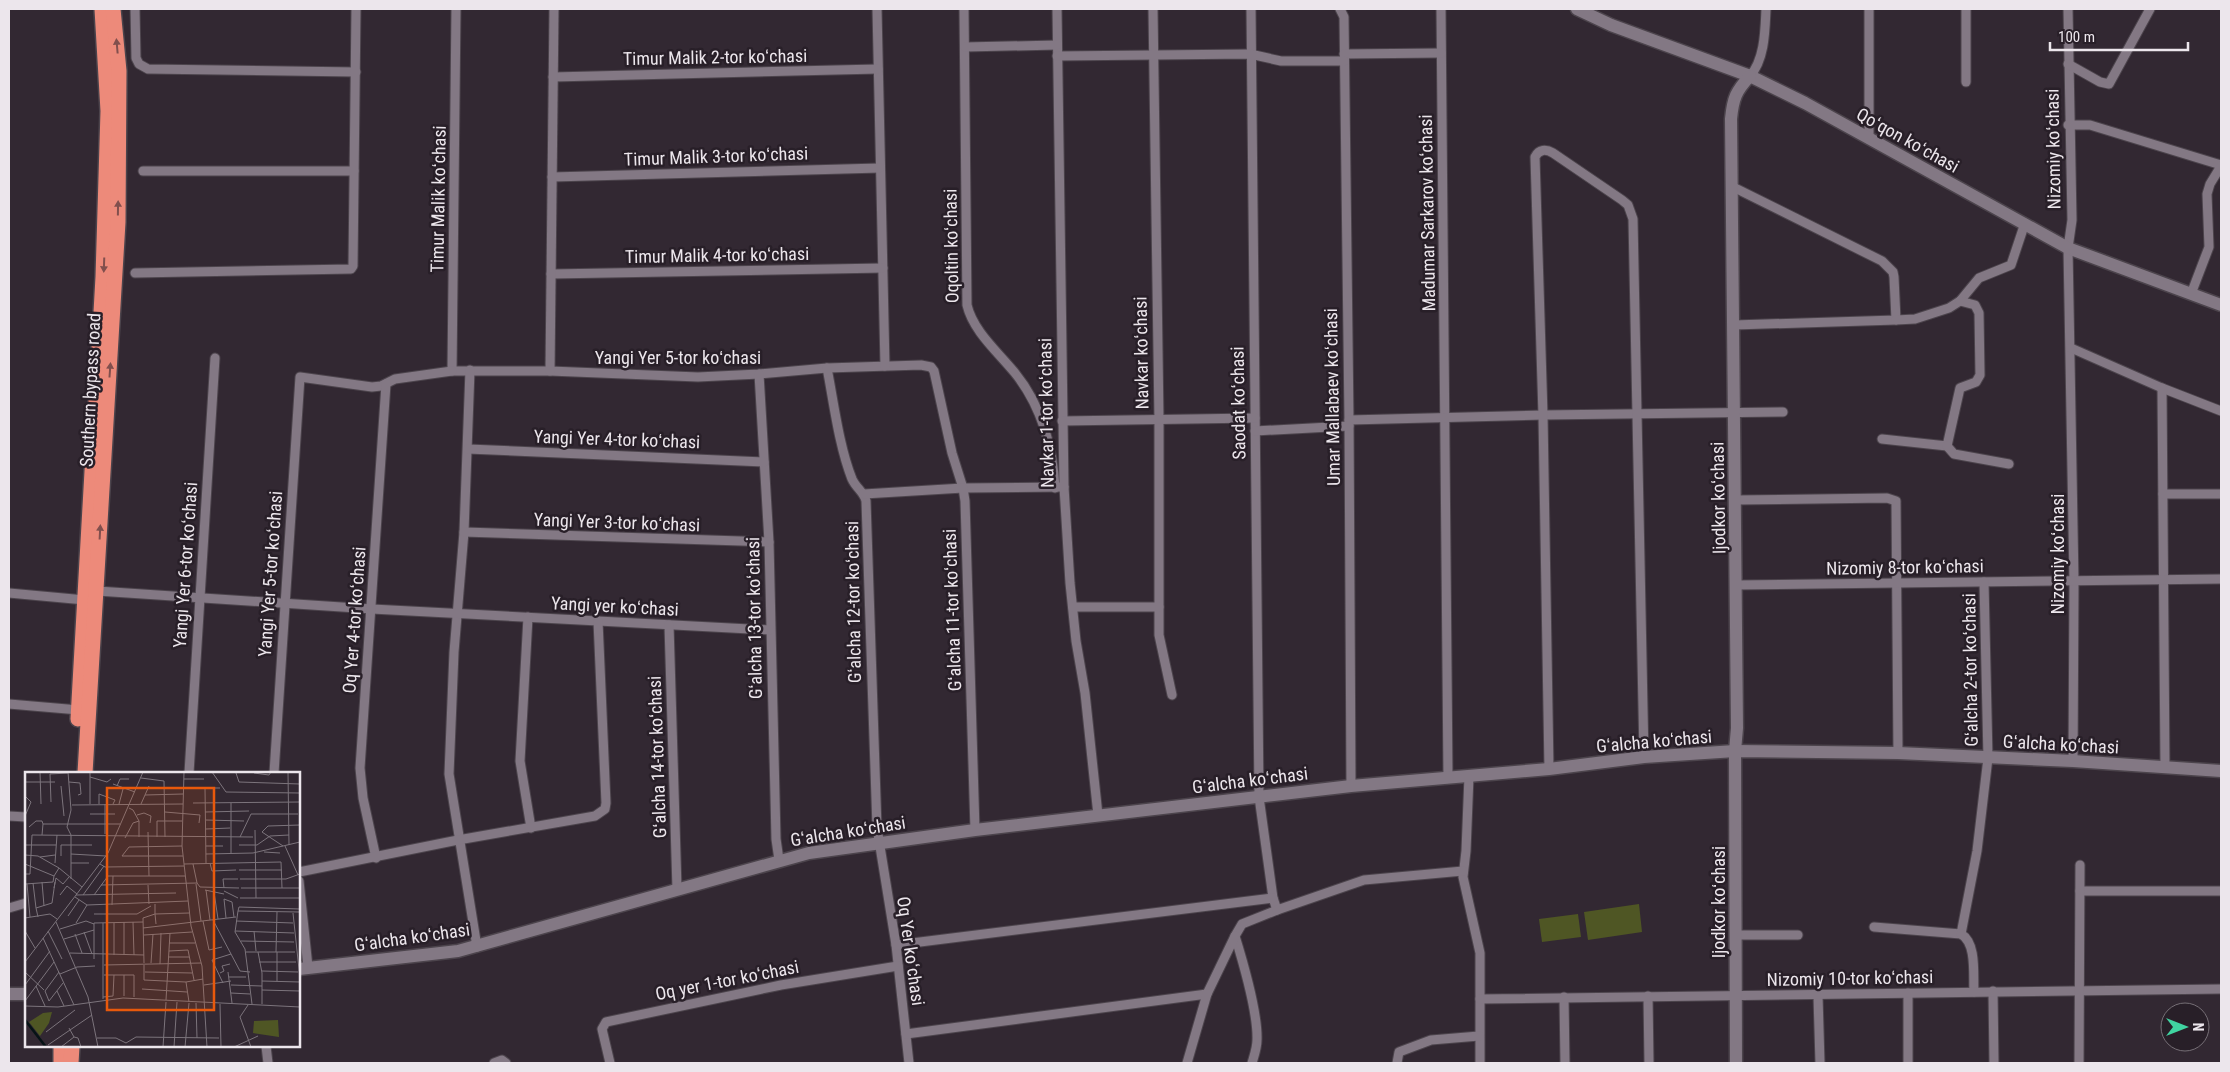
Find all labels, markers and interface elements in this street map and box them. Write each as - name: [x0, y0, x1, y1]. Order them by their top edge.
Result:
- scale bar: [2050, 20, 2188, 52]
- text: 100 m: [2058, 28, 2095, 46]
- one-way arrow: [112, 37, 120, 53]
- street label: Timur Malik 2-tor koʻchasi: [623, 45, 807, 69]
- street label: Nizomiy koʻchasi: [2041, 89, 2065, 209]
- street label: Qoʻqon koʻchasi: [1853, 103, 1963, 177]
- street label: Madumar Sarkarov koʻchasi: [1415, 114, 1439, 312]
- street label: Timur Malik koʻchasi: [426, 125, 450, 273]
- street label: Timur Malik 3-tor koʻchasi: [624, 142, 808, 170]
- street label: Oqoltin koʻchasi: [940, 189, 962, 303]
- one-way arrow: [115, 200, 123, 216]
- street label: Timur Malik 4-tor koʻchasi: [625, 243, 809, 267]
- one-way arrow: [99, 257, 107, 273]
- street label: Navkar koʻchasi: [1130, 296, 1152, 410]
- street label: Umar Mallabaev koʻchasi: [1320, 308, 1344, 486]
- street label: Southern bypass road: [75, 313, 105, 467]
- street label: Navkar 1-tor koʻchasi: [1034, 338, 1058, 488]
- street label: Saodat koʻchasi: [1227, 346, 1249, 460]
- street label: Yangi Yer 5-tor koʻchasi: [595, 347, 761, 368]
- one-way arrow: [107, 362, 115, 378]
- street label: Yangi Yer 4-tor koʻchasi: [533, 426, 701, 452]
- street label: Ijodkor koʻchasi: [1707, 442, 1729, 554]
- street label: Yangi Yer 6-tor koʻchasi: [169, 481, 201, 649]
- street label: Yangi Yer 5-tor koʻchasi: [254, 490, 286, 658]
- street label: Nizomiy koʻchasi: [2047, 494, 2068, 614]
- street label: Yangi Yer 3-tor koʻchasi: [533, 509, 701, 535]
- street label: Gʻalcha 12-tor koʻchasi: [841, 521, 865, 683]
- one-way arrow: [97, 524, 105, 540]
- street label: Gʻalcha 11-tor koʻchasi: [939, 529, 965, 691]
- street label: Gʻalcha 13-tor koʻchasi: [742, 537, 766, 699]
- street label: Oq Yer 4-tor koʻchasi: [338, 546, 370, 694]
- street label: Nizomiy 8-tor koʻchasi: [1826, 555, 1984, 579]
- street label: Yangi yer koʻchasi: [551, 592, 679, 620]
- street label: Gʻalcha 2-tor koʻchasi: [1958, 593, 1982, 747]
- street label: Gʻalcha 14-tor koʻchasi: [644, 676, 670, 838]
- street label: Gʻalcha koʻchasi: [1595, 725, 1713, 757]
- street label: Gʻalcha koʻchasi: [2002, 730, 2120, 758]
- street label: Gʻalcha koʻchasi: [1191, 762, 1309, 798]
- inset map: [25, 772, 300, 1047]
- street label: Gʻalcha koʻchasi: [789, 812, 907, 850]
- street label: Ijodkor koʻchasi: [1708, 846, 1729, 958]
- street label: Oq Yer koʻchasi: [893, 895, 929, 1007]
- street label: Gʻalcha koʻchasi: [353, 919, 471, 955]
- street label: Oq yer 1-tor koʻchasi: [653, 956, 801, 1004]
- street label: Nizomiy 10-tor koʻchasi: [1767, 966, 1933, 990]
- north arrow: [2160, 1002, 2210, 1052]
- text: N: [2190, 1023, 2206, 1031]

